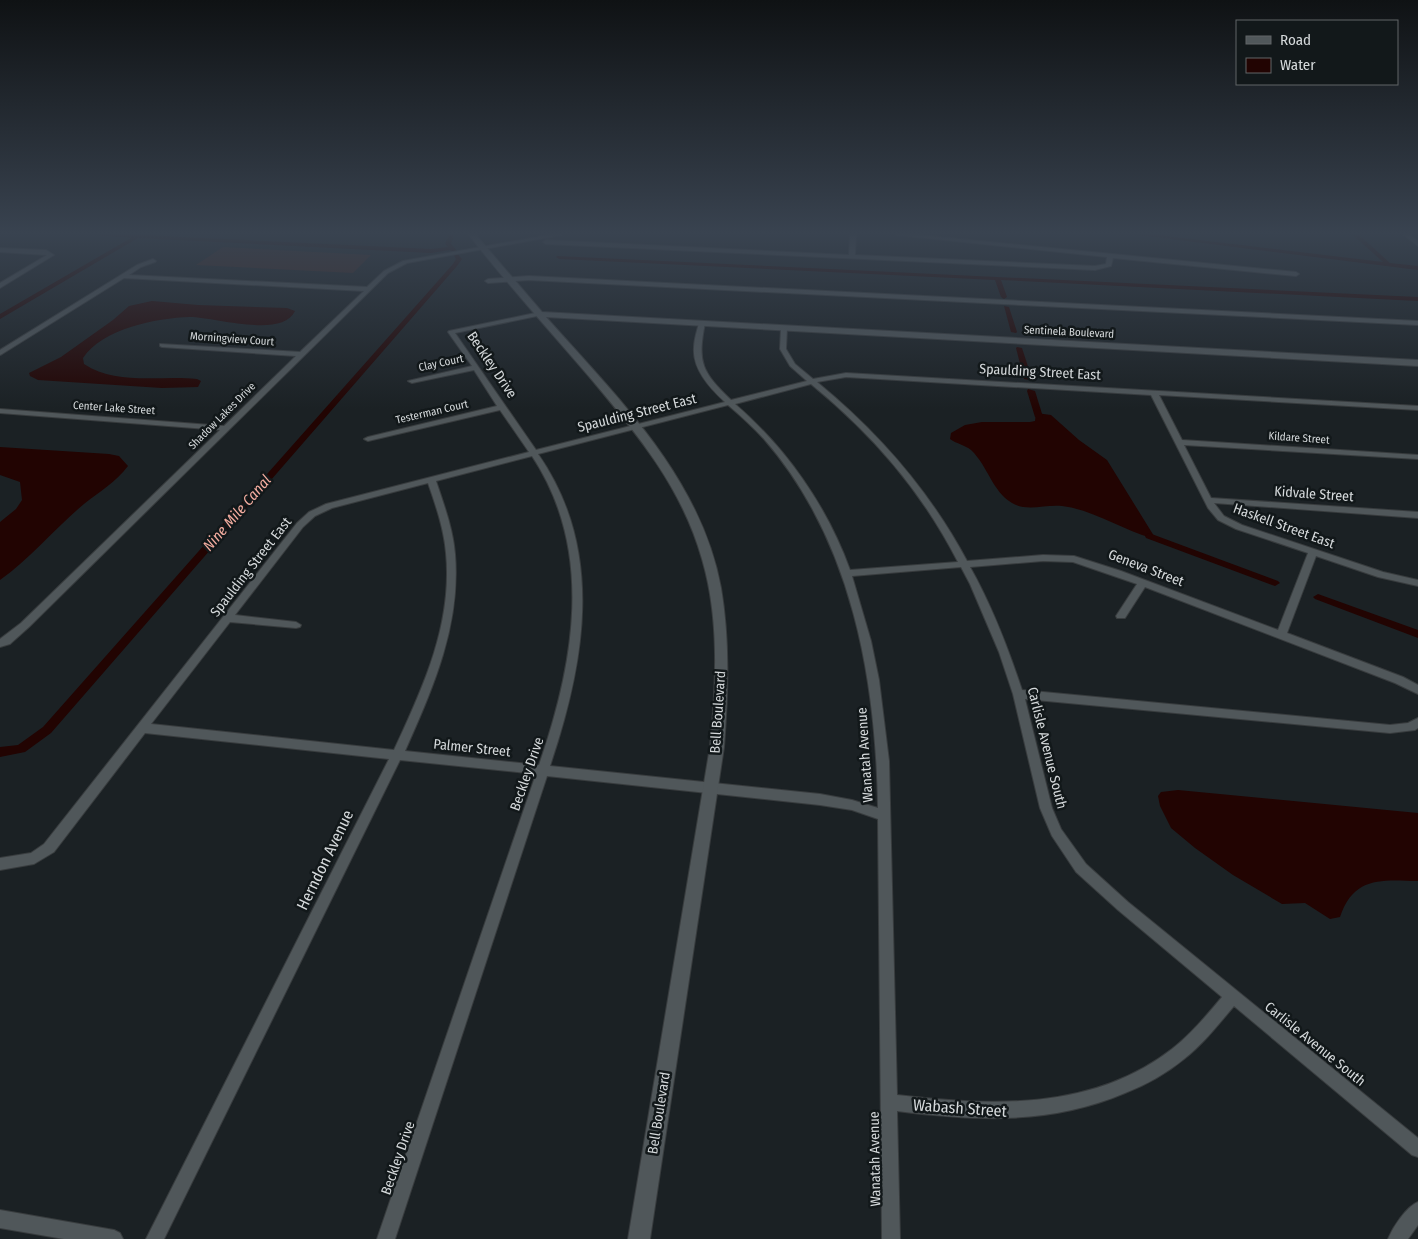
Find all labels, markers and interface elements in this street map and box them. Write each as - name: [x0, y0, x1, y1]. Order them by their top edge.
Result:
- legend: [1236, 20, 1398, 85]
- text: Road: [1280, 31, 1311, 49]
- text: Water: [1280, 56, 1316, 74]
- street label: Sentinela Boulevard: [1023, 323, 1115, 341]
- street label: Beckley Drive: [463, 328, 521, 402]
- street label: Morningview Court: [190, 330, 275, 348]
- street label: Clay Court: [417, 352, 465, 374]
- street label: Spaulding Street East: [979, 360, 1102, 384]
- street label: Shadow Lakes Drive: [186, 380, 258, 452]
- street label: Spaulding Street East: [576, 390, 699, 436]
- street label: Testerman Court: [395, 397, 470, 427]
- street label: Center Lake Street: [73, 399, 156, 417]
- street label: Kildare Street: [1268, 429, 1330, 447]
- water label: Nine Mile Canal: [199, 471, 275, 555]
- street label: Kidvale Street: [1274, 483, 1355, 505]
- street label: Haskell Street East: [1231, 500, 1337, 552]
- street label: Spaulding Street East: [207, 513, 295, 620]
- street label: Geneva Street: [1106, 546, 1187, 590]
- street label: Bell Boulevard: [707, 670, 729, 754]
- street label: Carlisle Avenue South: [1024, 685, 1070, 811]
- street label: Wanatah Avenue: [853, 707, 877, 803]
- street label: Beckley Drive: [506, 735, 548, 813]
- street label: Palmer Street: [433, 736, 512, 761]
- street label: Herndon Avenue: [293, 807, 357, 913]
- street label: Carlisle Avenue South: [1261, 998, 1369, 1090]
- street label: Bell Boulevard: [644, 1071, 674, 1155]
- street label: Wabash Street: [913, 1095, 1008, 1121]
- street label: Wanatah Avenue: [866, 1111, 884, 1207]
- street label: Beckley Drive: [377, 1119, 419, 1197]

